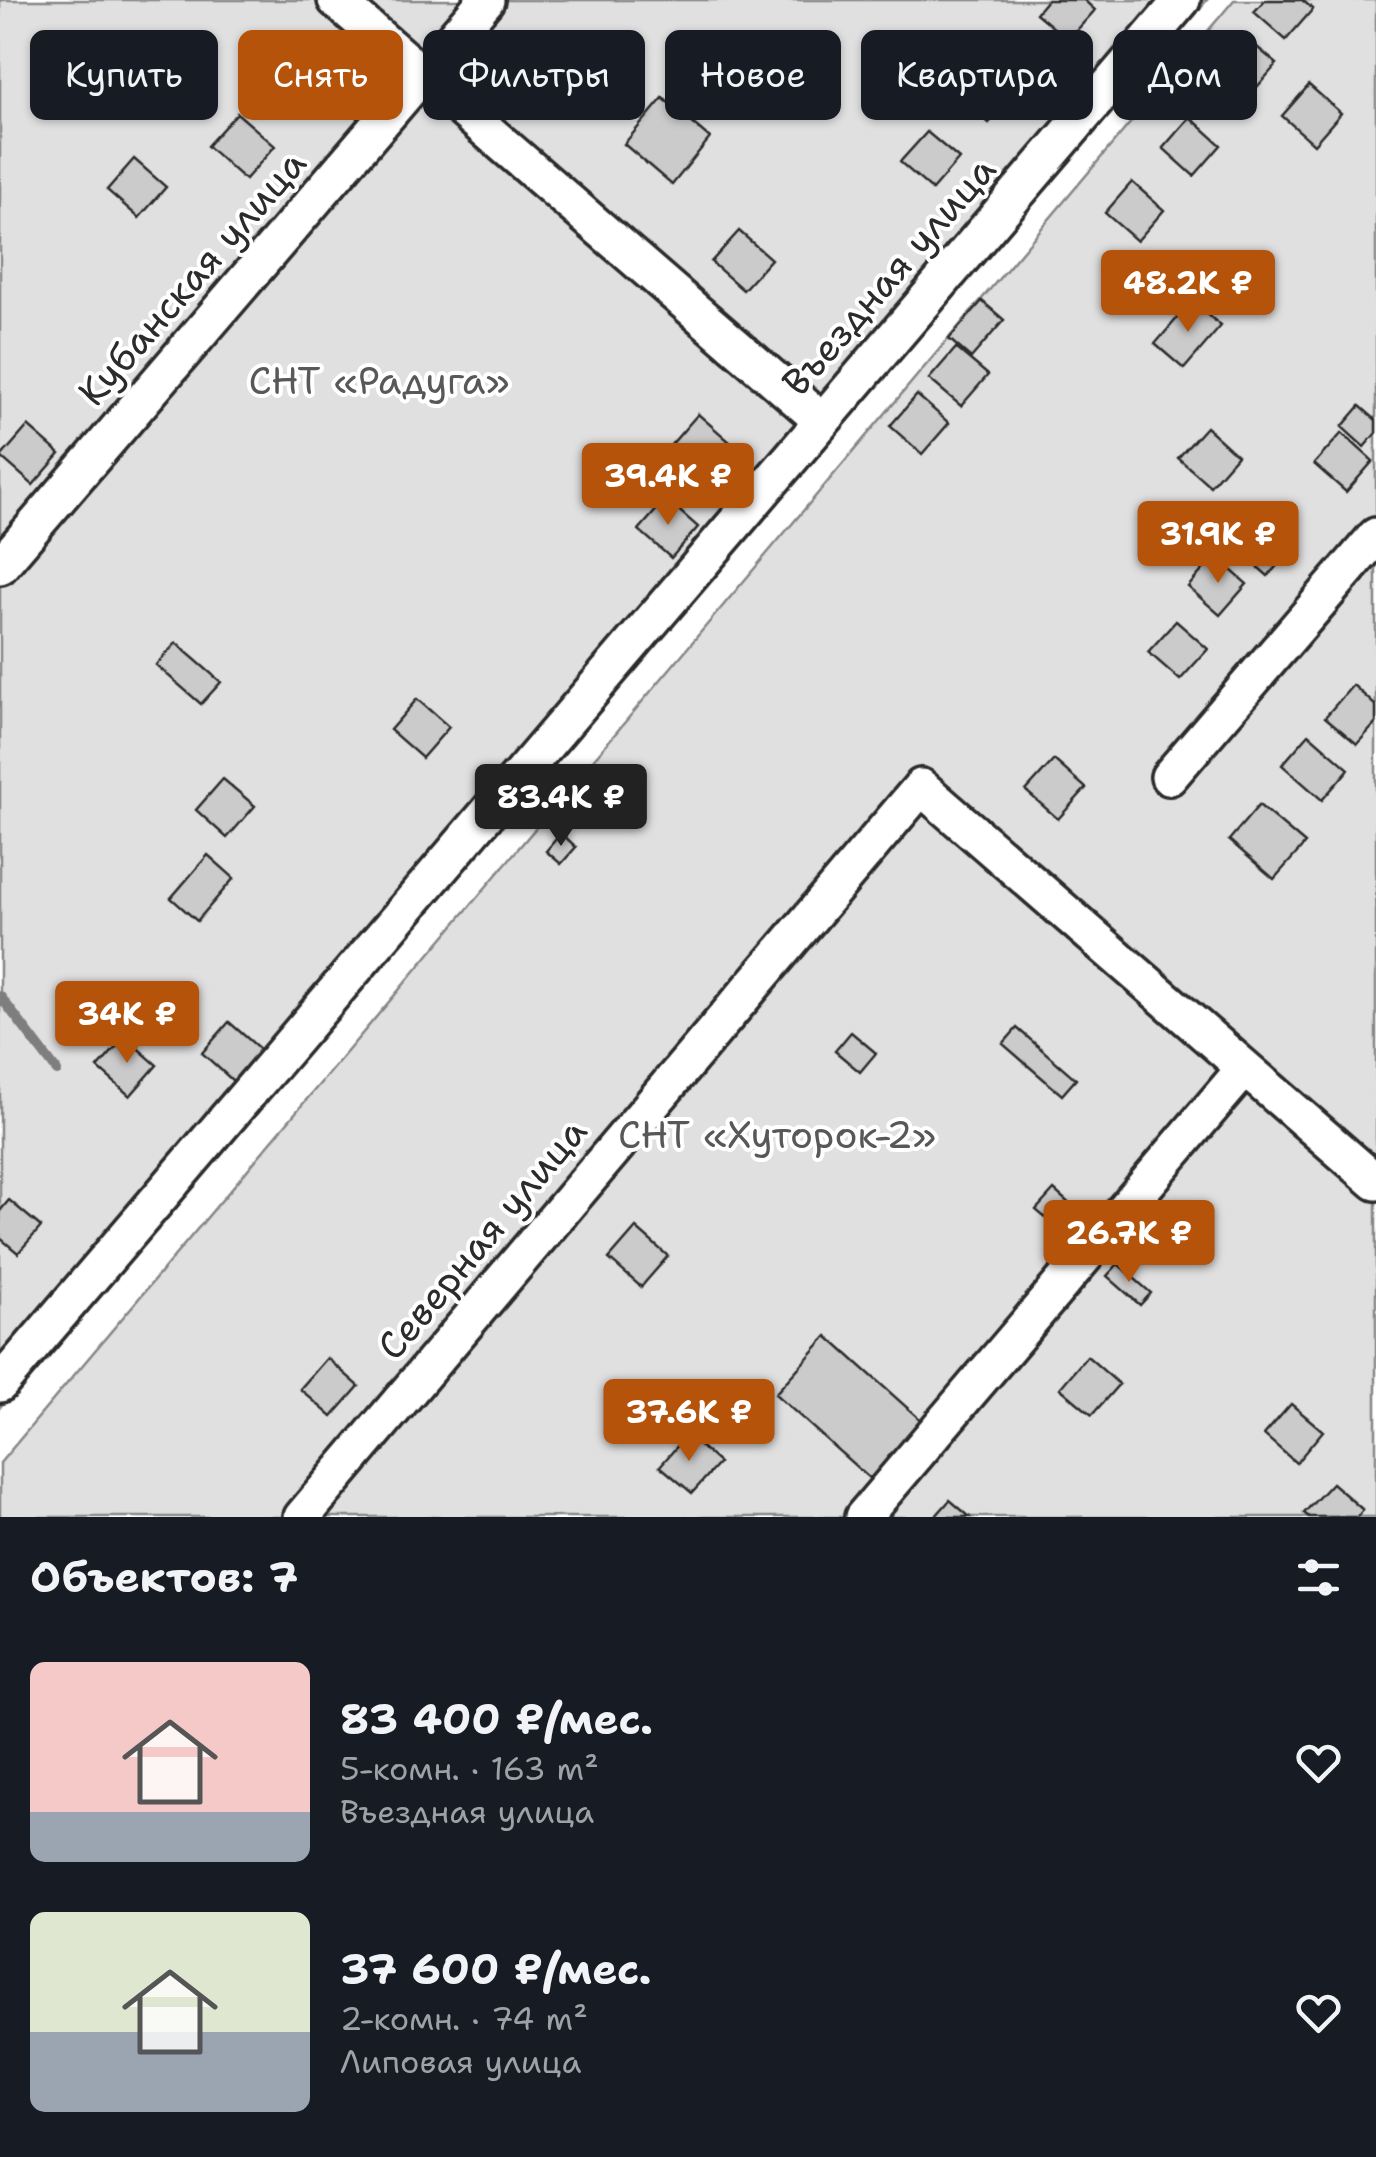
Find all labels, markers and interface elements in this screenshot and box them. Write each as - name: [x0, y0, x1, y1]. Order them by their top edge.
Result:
- chip: Купить: [30, 30, 218, 120]
- chip: Снять: [238, 30, 403, 120]
- chip: Фильтры: [423, 30, 645, 120]
- chip: Новое: [665, 30, 841, 120]
- chip: Квартира: [861, 30, 1093, 120]
- chip: Дом: [1113, 30, 1257, 120]
- street label: Кубанская улица: [66, 139, 317, 416]
- street label: Въездная улица: [770, 145, 1007, 406]
- pin: 48.2K ₽: [1096, 250, 1280, 335]
- text: 48.2K ₽: [1123, 261, 1253, 304]
- park label: СНТ «Радуга»: [249, 355, 509, 406]
- pin: 39.4K ₽: [576, 443, 760, 528]
- text: 39.4K ₽: [604, 454, 732, 497]
- pin: 31.9K ₽: [1126, 501, 1310, 586]
- text: 31.9K ₽: [1160, 512, 1276, 555]
- pin: 83.4K ₽: [469, 764, 653, 849]
- text: 83.4K ₽: [497, 775, 625, 818]
- pin: 34K ₽: [57, 981, 197, 1066]
- text: 34K ₽: [77, 992, 177, 1035]
- street label: Северная улица: [365, 1107, 598, 1370]
- park label: СНТ «Хуторок-2»: [618, 1109, 936, 1160]
- pin: 26.7K ₽: [1037, 1200, 1221, 1285]
- text: 26.7K ₽: [1066, 1211, 1192, 1254]
- pin: 37.6K ₽: [597, 1379, 781, 1464]
- text: 37.6K ₽: [625, 1390, 753, 1433]
- text: Объектов: 7: [30, 1549, 298, 1605]
- icon: filters: [1291, 1550, 1346, 1605]
- text: 83 400 ₽/мес.: [340, 1691, 653, 1747]
- icon: home: [110, 1702, 230, 1822]
- icon: heart: [1291, 1735, 1346, 1790]
- text: 5-комн. · 163 m²: [340, 1747, 599, 1790]
- text: Въездная улица: [340, 1790, 594, 1833]
- text: 37 600 ₽/мес.: [340, 1941, 652, 1997]
- icon: home: [110, 1952, 230, 2072]
- icon: heart: [1291, 1985, 1346, 2040]
- text: 2-комн. · 74 m²: [340, 1997, 588, 2040]
- text: Липовая улица: [340, 2040, 581, 2083]

